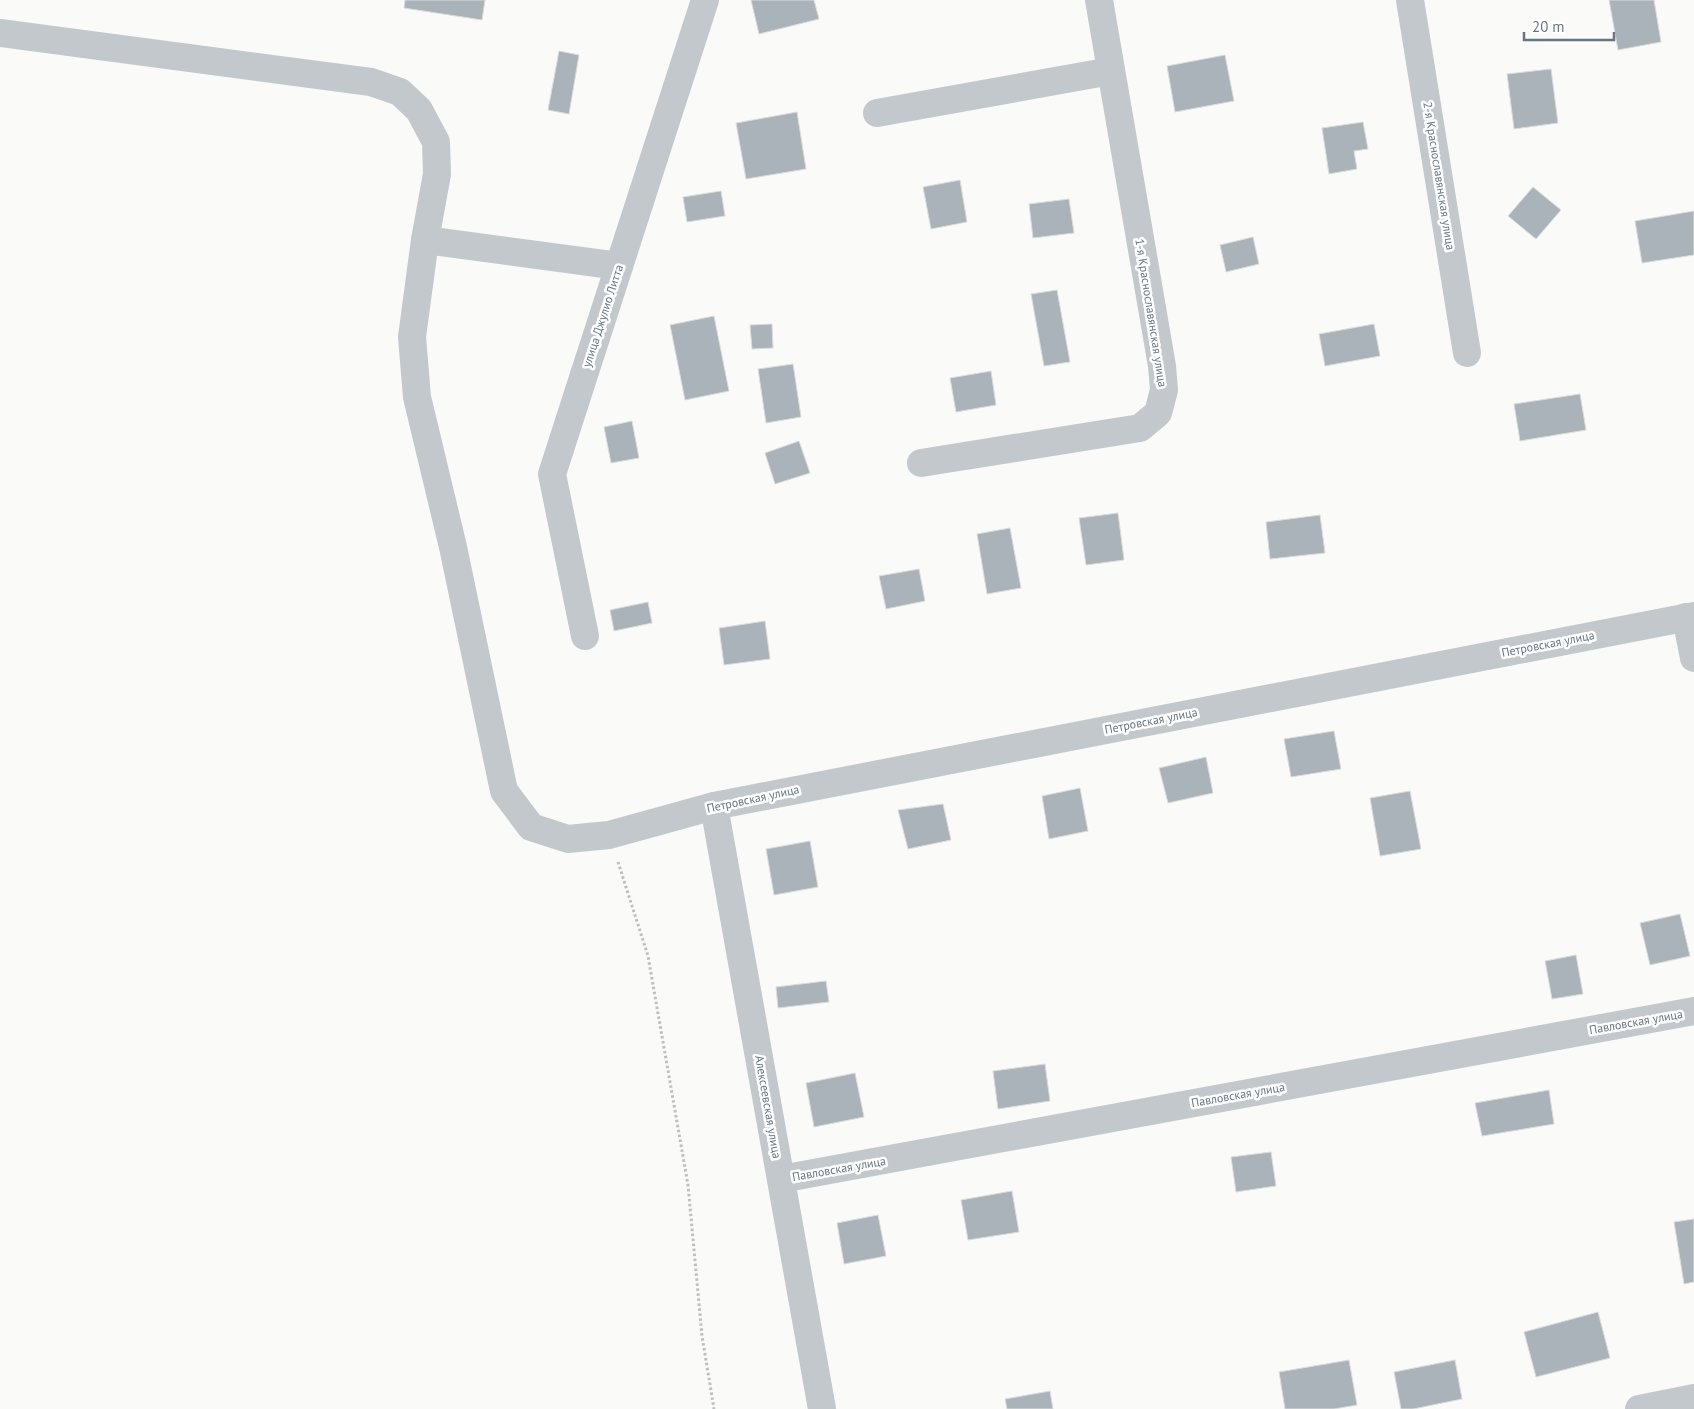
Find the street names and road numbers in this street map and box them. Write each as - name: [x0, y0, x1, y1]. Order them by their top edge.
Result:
- street label: 2-я Краснославянская улица: [1420, 101, 1459, 251]
- street label: 1-я Краснославянская улица: [1132, 238, 1171, 388]
- street label: улица Джулио Литта: [579, 263, 626, 369]
- street label: Петровская улица: [1500, 627, 1596, 660]
- street label: Петровская улица: [1103, 704, 1199, 737]
- street label: Петровская улица: [705, 781, 801, 816]
- street label: Павловская улица: [1588, 1006, 1684, 1037]
- street label: Алексеевская улица: [752, 1054, 785, 1160]
- street label: Павловская улица: [1190, 1079, 1286, 1110]
- street label: Павловская улица: [791, 1153, 887, 1184]

